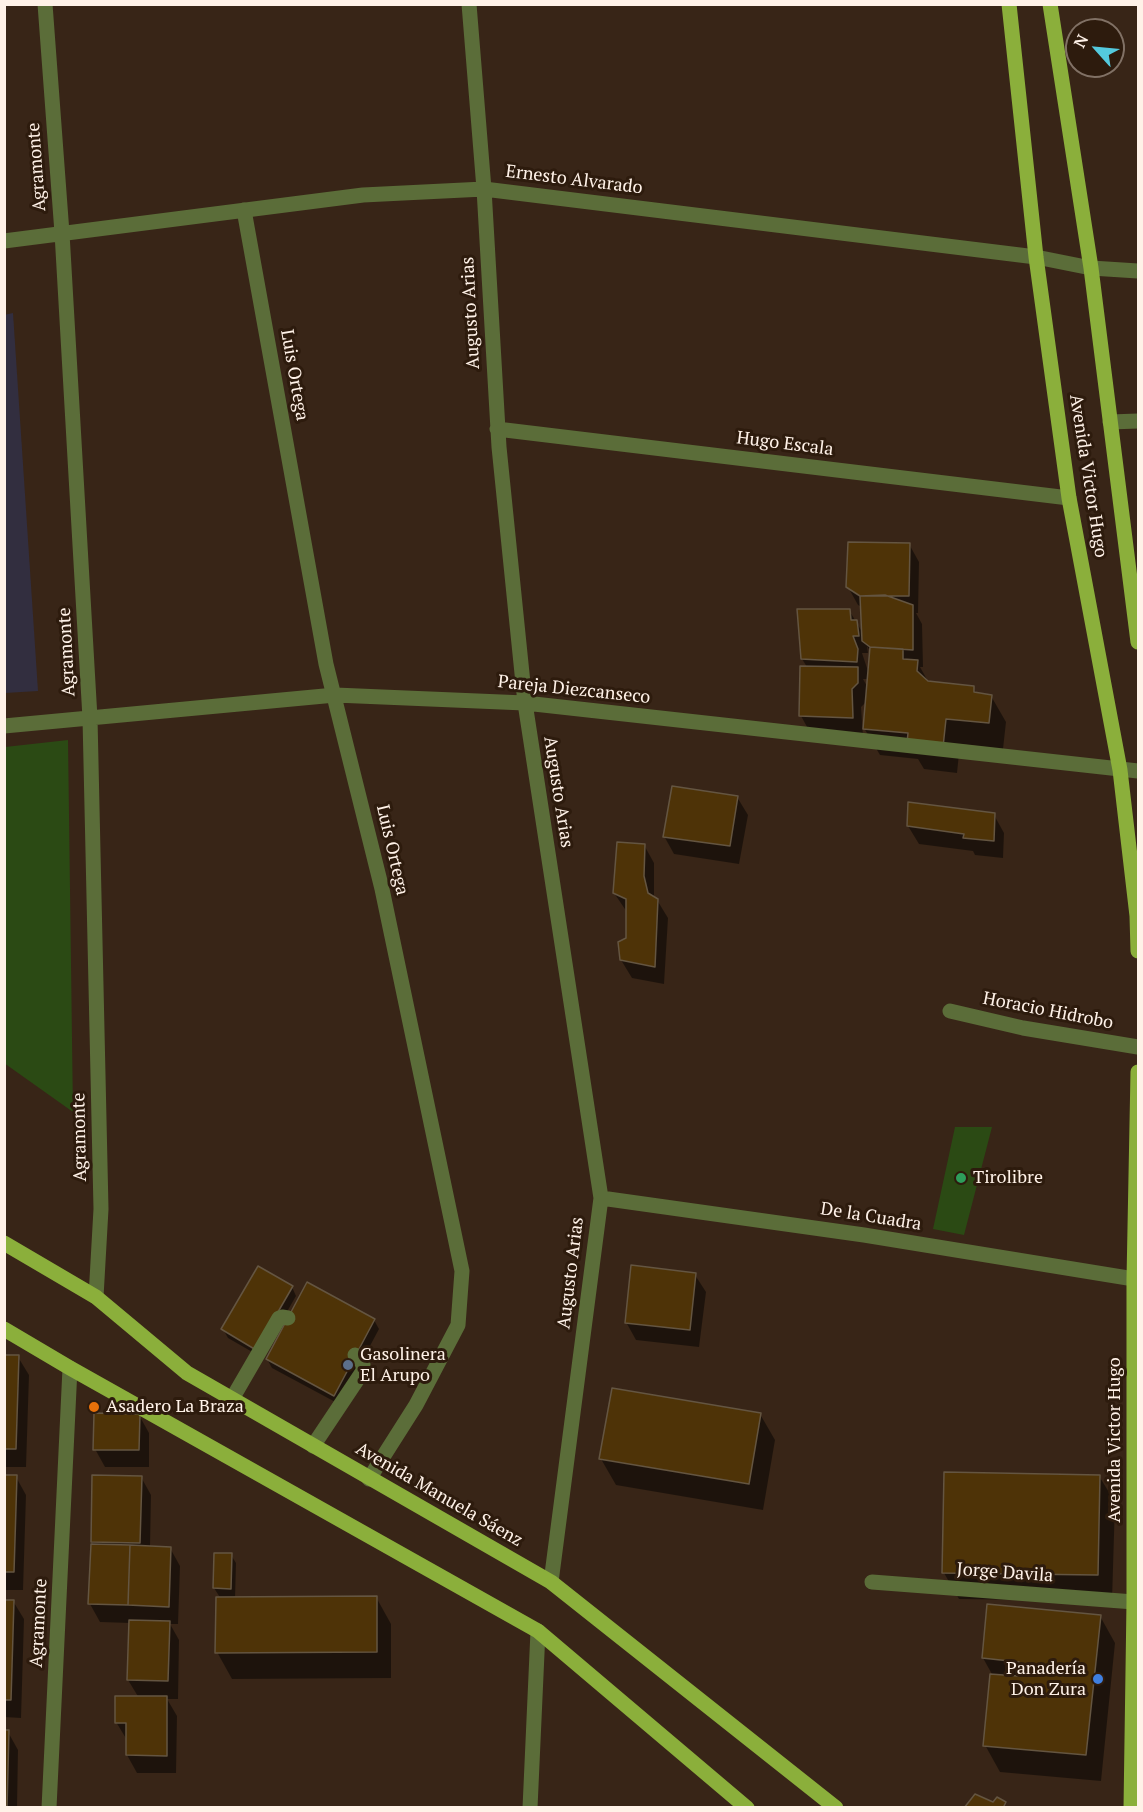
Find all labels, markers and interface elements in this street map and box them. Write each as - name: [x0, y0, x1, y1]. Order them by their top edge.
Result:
- north arrow: [1065, 18, 1125, 78]
- text: N: [1068, 30, 1093, 51]
- street label: Agramonte: [23, 122, 51, 212]
- street label: Ernesto Alvarado: [504, 161, 644, 199]
- street label: Augusto Arias: [457, 256, 485, 370]
- street label: Luis Ortega: [275, 328, 313, 422]
- street label: Avenida Victor Hugo: [1064, 393, 1112, 559]
- street label: Hugo Escala: [735, 427, 835, 461]
- street label: Agramonte: [54, 607, 80, 697]
- street label: Pareja Diezcanseco: [497, 671, 651, 709]
- street label: Augusto Arias: [539, 735, 577, 849]
- street label: Luis Ortega: [371, 803, 413, 897]
- street label: Horacio Hidrobo: [981, 988, 1115, 1034]
- street label: Agramonte: [68, 1092, 92, 1182]
- place label: Tirolibre: [973, 1167, 1043, 1189]
- marker: Tirolibre: [954, 1171, 968, 1185]
- street label: De la Cuadra: [819, 1198, 923, 1236]
- street label: Augusto Arias: [553, 1216, 589, 1330]
- place label: Gasolinera El Arupo: [360, 1344, 446, 1386]
- street label: Avenida Victor Hugo: [1104, 1357, 1126, 1523]
- marker: Gasolinera El Arupo: [341, 1358, 355, 1372]
- place label: Asadero La Braza: [106, 1396, 244, 1418]
- marker: Asadero La Braza: [87, 1400, 101, 1414]
- street label: Avenida Manuela Sáenz: [352, 1438, 526, 1552]
- street label: Jorge Davila: [956, 1559, 1054, 1587]
- street label: Agramonte: [26, 1578, 52, 1668]
- place label: Panadería Don Zura: [1006, 1658, 1086, 1700]
- marker: Panadería Don Zura: [1091, 1672, 1105, 1686]

